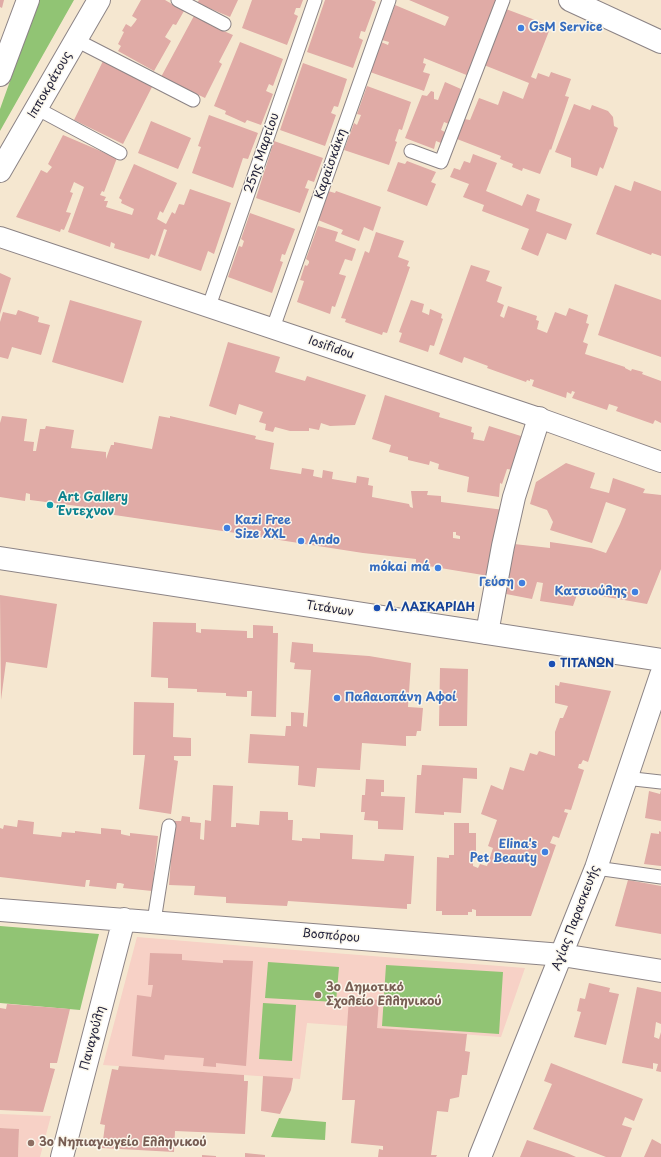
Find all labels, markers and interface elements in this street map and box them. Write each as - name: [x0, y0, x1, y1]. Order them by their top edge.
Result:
- place label: GsM Service: [529, 21, 602, 35]
- marker: GsM Service: [516, 23, 526, 33]
- street label: Ιπποκράτους: [25, 49, 75, 121]
- street label: 25ης Μαρτίου: [242, 111, 282, 195]
- street label: Καραϊσκάκη: [312, 127, 350, 201]
- street label: Iosifidou: [306, 333, 356, 363]
- place label: Art Gallery Έντεχνον: [58, 491, 128, 519]
- marker: Art Gallery Έντεχνον: [45, 500, 55, 510]
- place label: Kazi Free Size XXL: [235, 514, 291, 542]
- marker: Kazi Free Size XXL: [222, 523, 232, 533]
- place label: Ando: [309, 534, 340, 548]
- marker: Ando: [296, 536, 306, 546]
- place label: mókai má: [369, 561, 430, 575]
- marker: mókai má: [433, 563, 443, 573]
- place label: Γεύση: [479, 576, 514, 590]
- marker: Γεύση: [517, 578, 527, 588]
- place label: Κατσιούλης: [555, 585, 627, 599]
- marker: Κατσιούλης: [630, 587, 640, 597]
- street label: Τιτάνων: [305, 598, 355, 620]
- place label: Λ. ΛΑΣΚΑΡΙΔΗ: [385, 601, 475, 615]
- marker: Λ. ΛΑΣΚΑΡΙΔΗ: [372, 603, 382, 613]
- place label: ΤΙΤΑΝΩΝ: [560, 657, 614, 671]
- marker: ΤΙΤΑΝΩΝ: [547, 659, 557, 669]
- place label: Παλαιοπάνη Αφοί: [345, 691, 457, 705]
- marker: Παλαιοπάνη Αφοί: [332, 693, 342, 703]
- place label: Elina's Pet Beauty: [470, 838, 537, 866]
- marker: Elina's Pet Beauty: [540, 847, 550, 857]
- street label: Αγίας Παρασκευής: [549, 863, 603, 973]
- street label: Βοσπόρου: [301, 926, 361, 946]
- place label: 3ο Δημοτικό Σχολείο Ελληνικού: [326, 981, 442, 1009]
- marker: 3ο Δημοτικό Σχολείο Ελληνικού: [313, 990, 323, 1000]
- street label: Παναγούλη: [78, 1004, 108, 1072]
- place label: 3ο Νηπιαγωγείο Ελληνικού: [39, 1136, 207, 1150]
- marker: 3ο Νηπιαγωγείο Ελληνικού: [26, 1138, 36, 1148]

